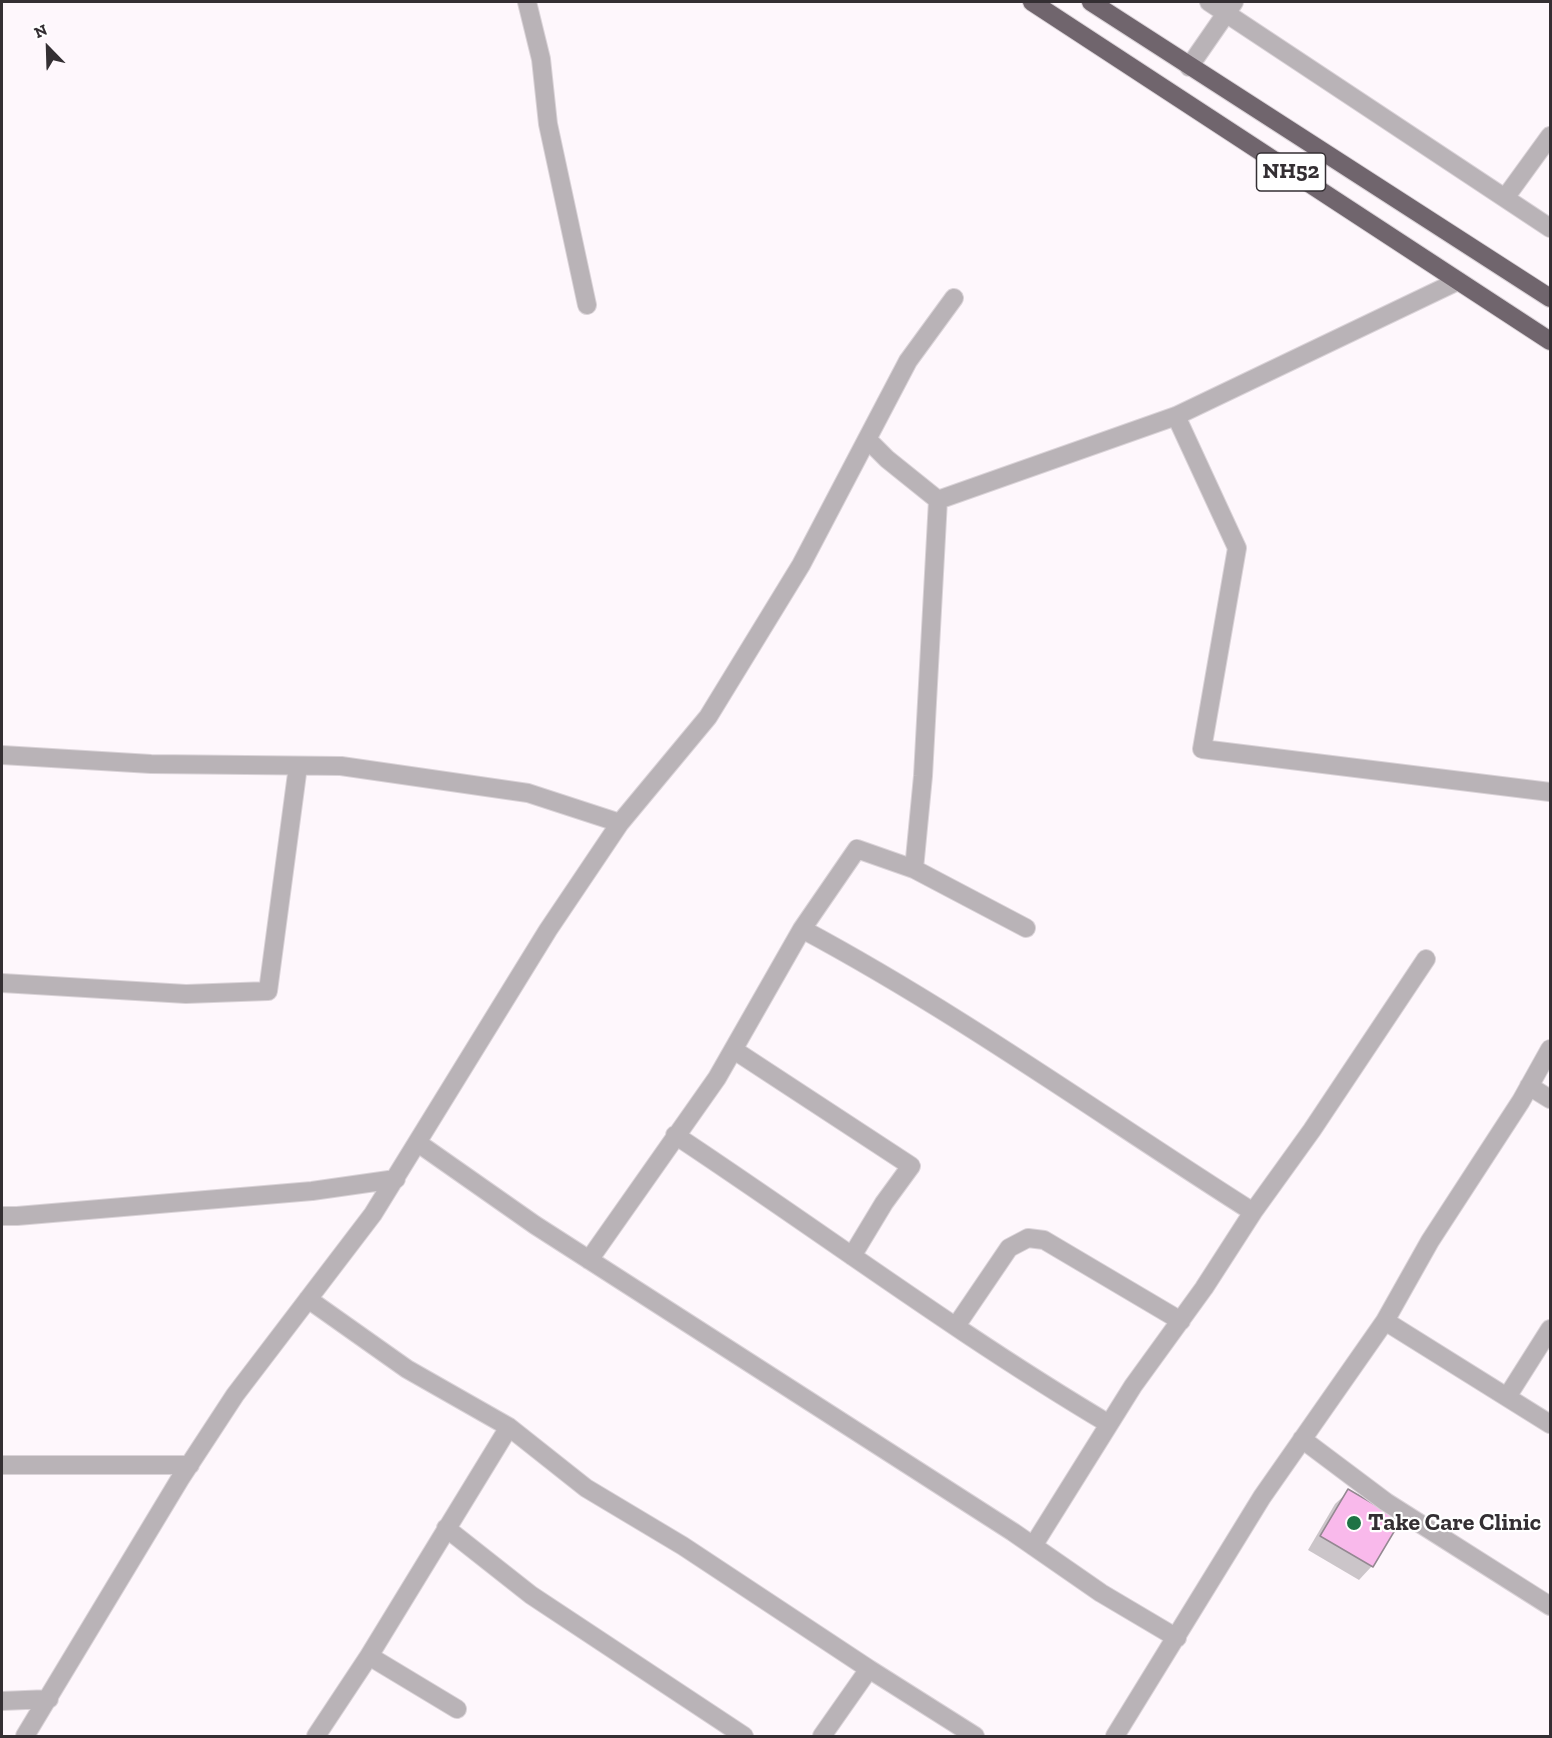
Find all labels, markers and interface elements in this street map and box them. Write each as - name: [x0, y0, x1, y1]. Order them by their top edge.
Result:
- north arrow: [18, 18, 78, 78]
- text: N: [31, 20, 50, 42]
- road number: NH52: [1256, 153, 1326, 191]
- place label: Take Care Clinic: [1368, 1509, 1541, 1537]
- marker: Take Care Clinic: [1345, 1514, 1363, 1532]

